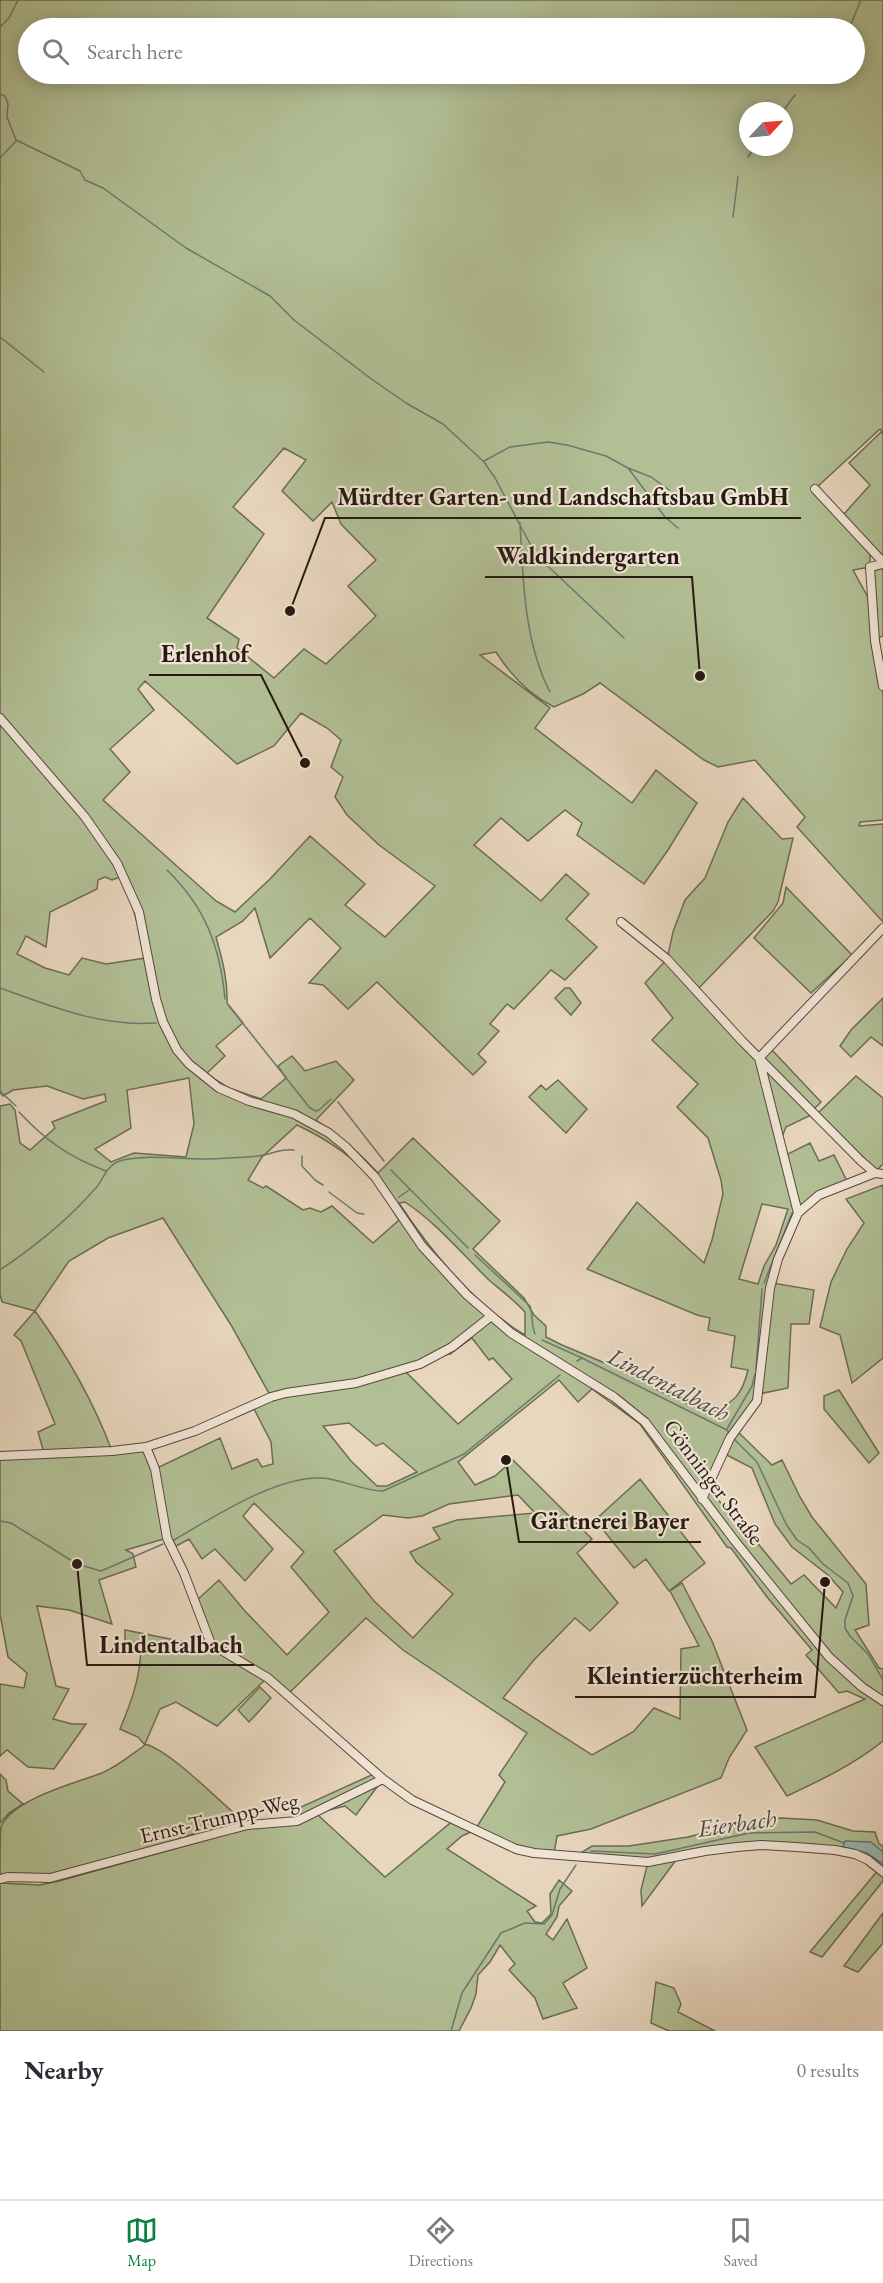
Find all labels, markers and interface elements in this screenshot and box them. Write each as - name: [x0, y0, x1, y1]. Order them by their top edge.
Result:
- search box: [18, 18, 865, 84]
- icon: search: [39, 35, 72, 68]
- text: Search here: [87, 37, 182, 66]
- north arrow: [739, 102, 793, 156]
- callout: Mürdter Garten- und Landschaftsbau GmbH: [325, 476, 801, 518]
- text: Mürdter Garten- und Landschaftsbau GmbH: [337, 481, 789, 512]
- callout: Waldkindergarten: [485, 535, 692, 577]
- text: Waldkindergarten: [496, 540, 680, 572]
- callout: Erlenhof: [149, 633, 261, 675]
- text: Erlenhof: [161, 638, 252, 669]
- water label: Lindentalbach: [602, 1340, 735, 1428]
- street label: Gönninger Straße: [657, 1413, 771, 1551]
- callout: Gärtnerei Bayer: [519, 1500, 701, 1542]
- text: Gärtnerei Bayer: [531, 1505, 689, 1537]
- callout: Lindentalbach: [87, 1623, 254, 1665]
- text: Lindentalbach: [99, 1629, 243, 1660]
- callout: Kleintierzüchterheim: [575, 1655, 815, 1697]
- text: Kleintierzüchterheim: [587, 1660, 803, 1691]
- street label: Ernst-Trumpp-Weg: [137, 1786, 302, 1850]
- water label: Eierbach: [695, 1802, 779, 1844]
- text: Nearby: [24, 2053, 104, 2087]
- text: 0 results: [796, 2057, 859, 2083]
- tab: Map: [125, 2214, 158, 2271]
- tab: Directions: [409, 2214, 473, 2271]
- tab: Saved: [723, 2214, 758, 2271]

